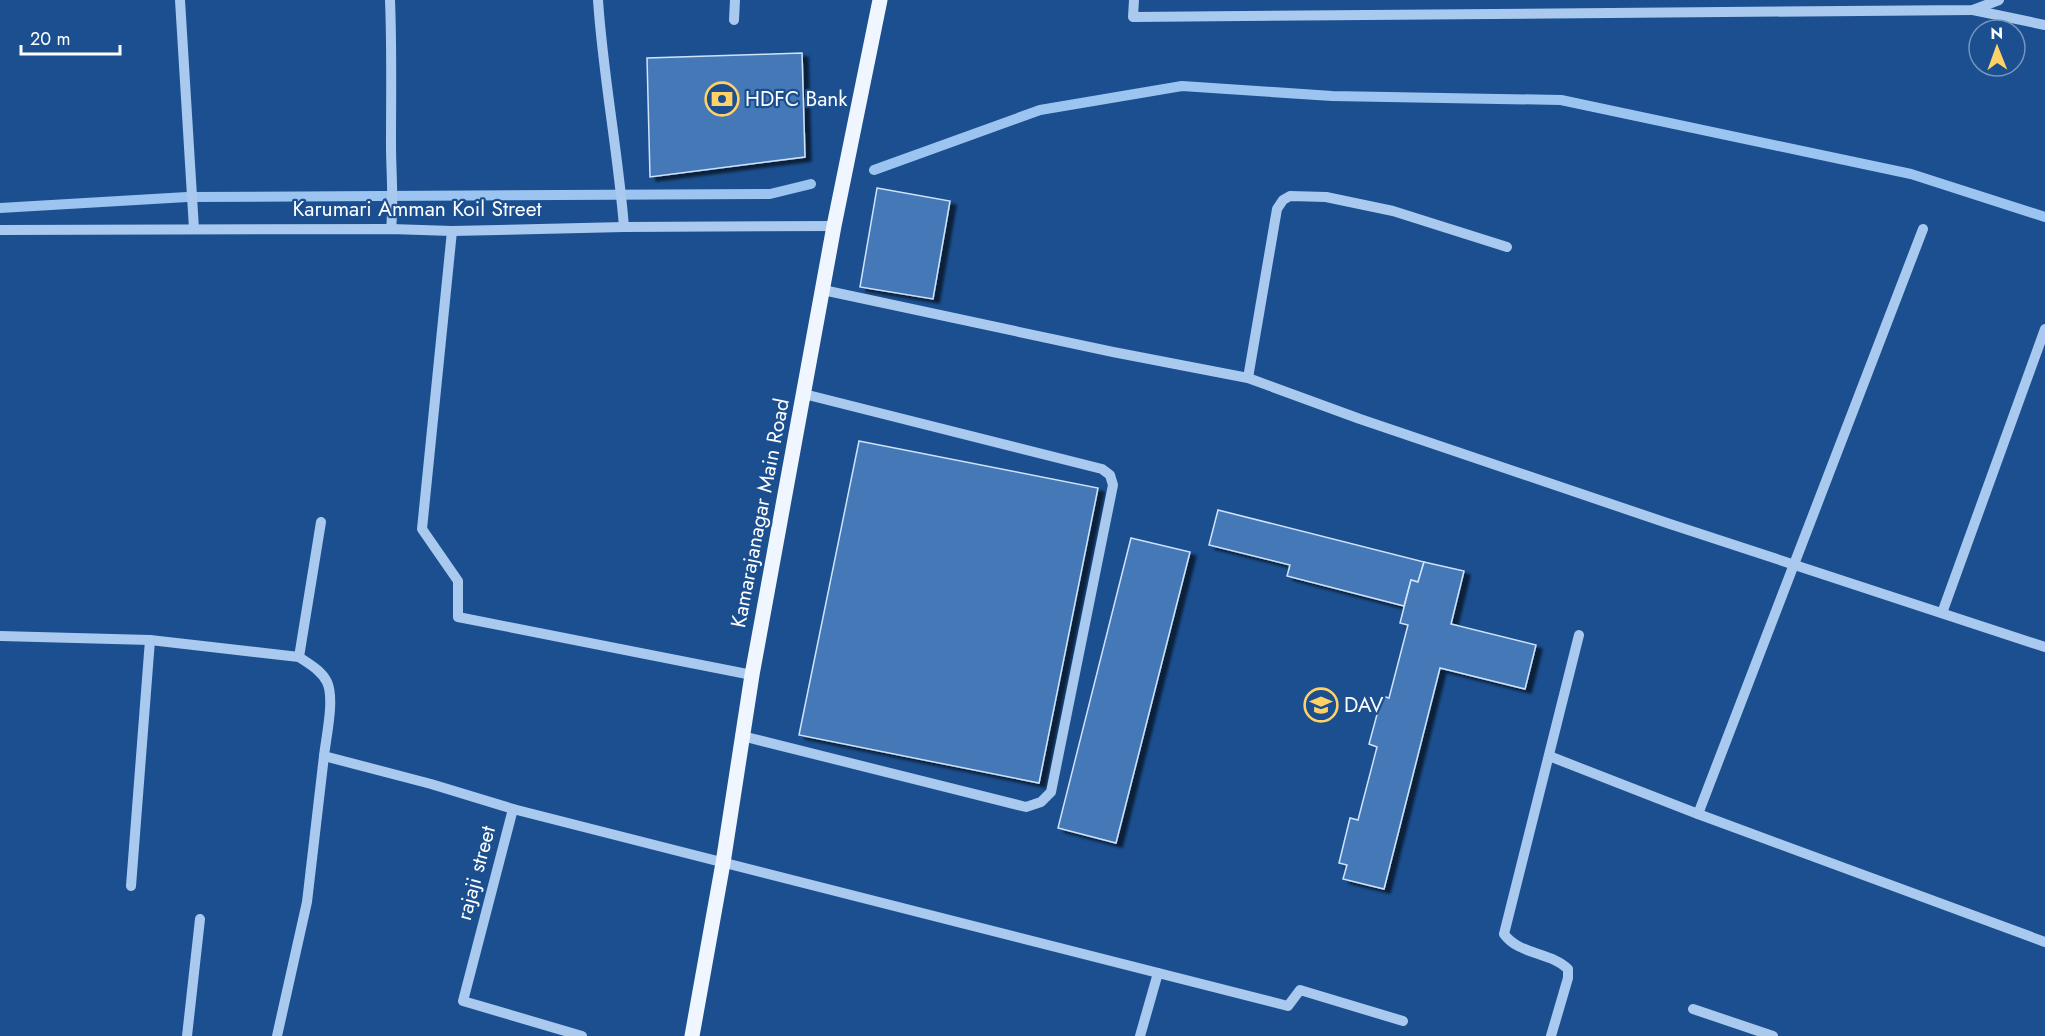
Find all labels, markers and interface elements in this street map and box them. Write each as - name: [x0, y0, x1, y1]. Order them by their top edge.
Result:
- scale bar: [21, 18, 120, 56]
- north arrow: [1967, 18, 2027, 78]
- text: N: [1990, 22, 2003, 45]
- text: 20 m: [30, 26, 70, 52]
- bank icon: HDFC Bank: [704, 81, 740, 117]
- place label: HDFC Bank: [745, 84, 848, 114]
- street label: Karumari Amman Koil Street: [292, 194, 542, 224]
- street label: Kamarajanagar Main Road: [723, 396, 797, 630]
- school or university icon: DAV: [1303, 687, 1339, 723]
- place label: DAV: [1344, 690, 1383, 720]
- street label: rajaji street: [449, 822, 503, 924]

